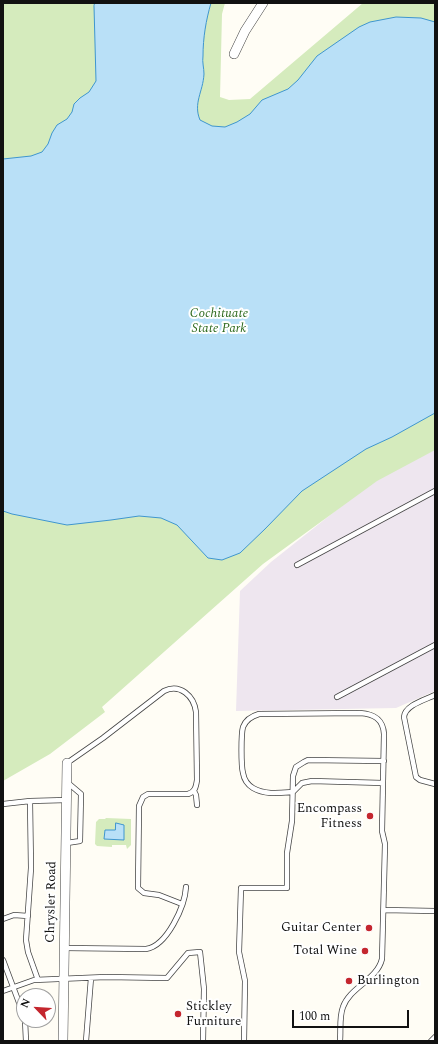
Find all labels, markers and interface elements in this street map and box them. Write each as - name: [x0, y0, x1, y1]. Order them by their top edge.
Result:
- park label: Cochituate State Park: [190, 306, 248, 337]
- place label: Encompass Fitness: [297, 801, 362, 832]
- marker: Encompass Fitness: [365, 811, 375, 821]
- street label: Chrysler Road: [43, 861, 61, 943]
- place label: Guitar Center: [281, 920, 361, 936]
- marker: Guitar Center: [364, 923, 374, 933]
- place label: Total Wine: [293, 943, 357, 959]
- marker: Total Wine: [360, 946, 370, 956]
- place label: Burlington: [357, 973, 420, 989]
- marker: Burlington: [344, 976, 354, 986]
- north arrow: [16, 988, 56, 1028]
- text: N: [16, 995, 35, 1011]
- place label: Stickley Furniture: [186, 999, 241, 1030]
- scale bar: [294, 1002, 411, 1028]
- text: 100 m: [299, 1007, 330, 1026]
- marker: Stickley Furniture: [173, 1009, 183, 1019]

